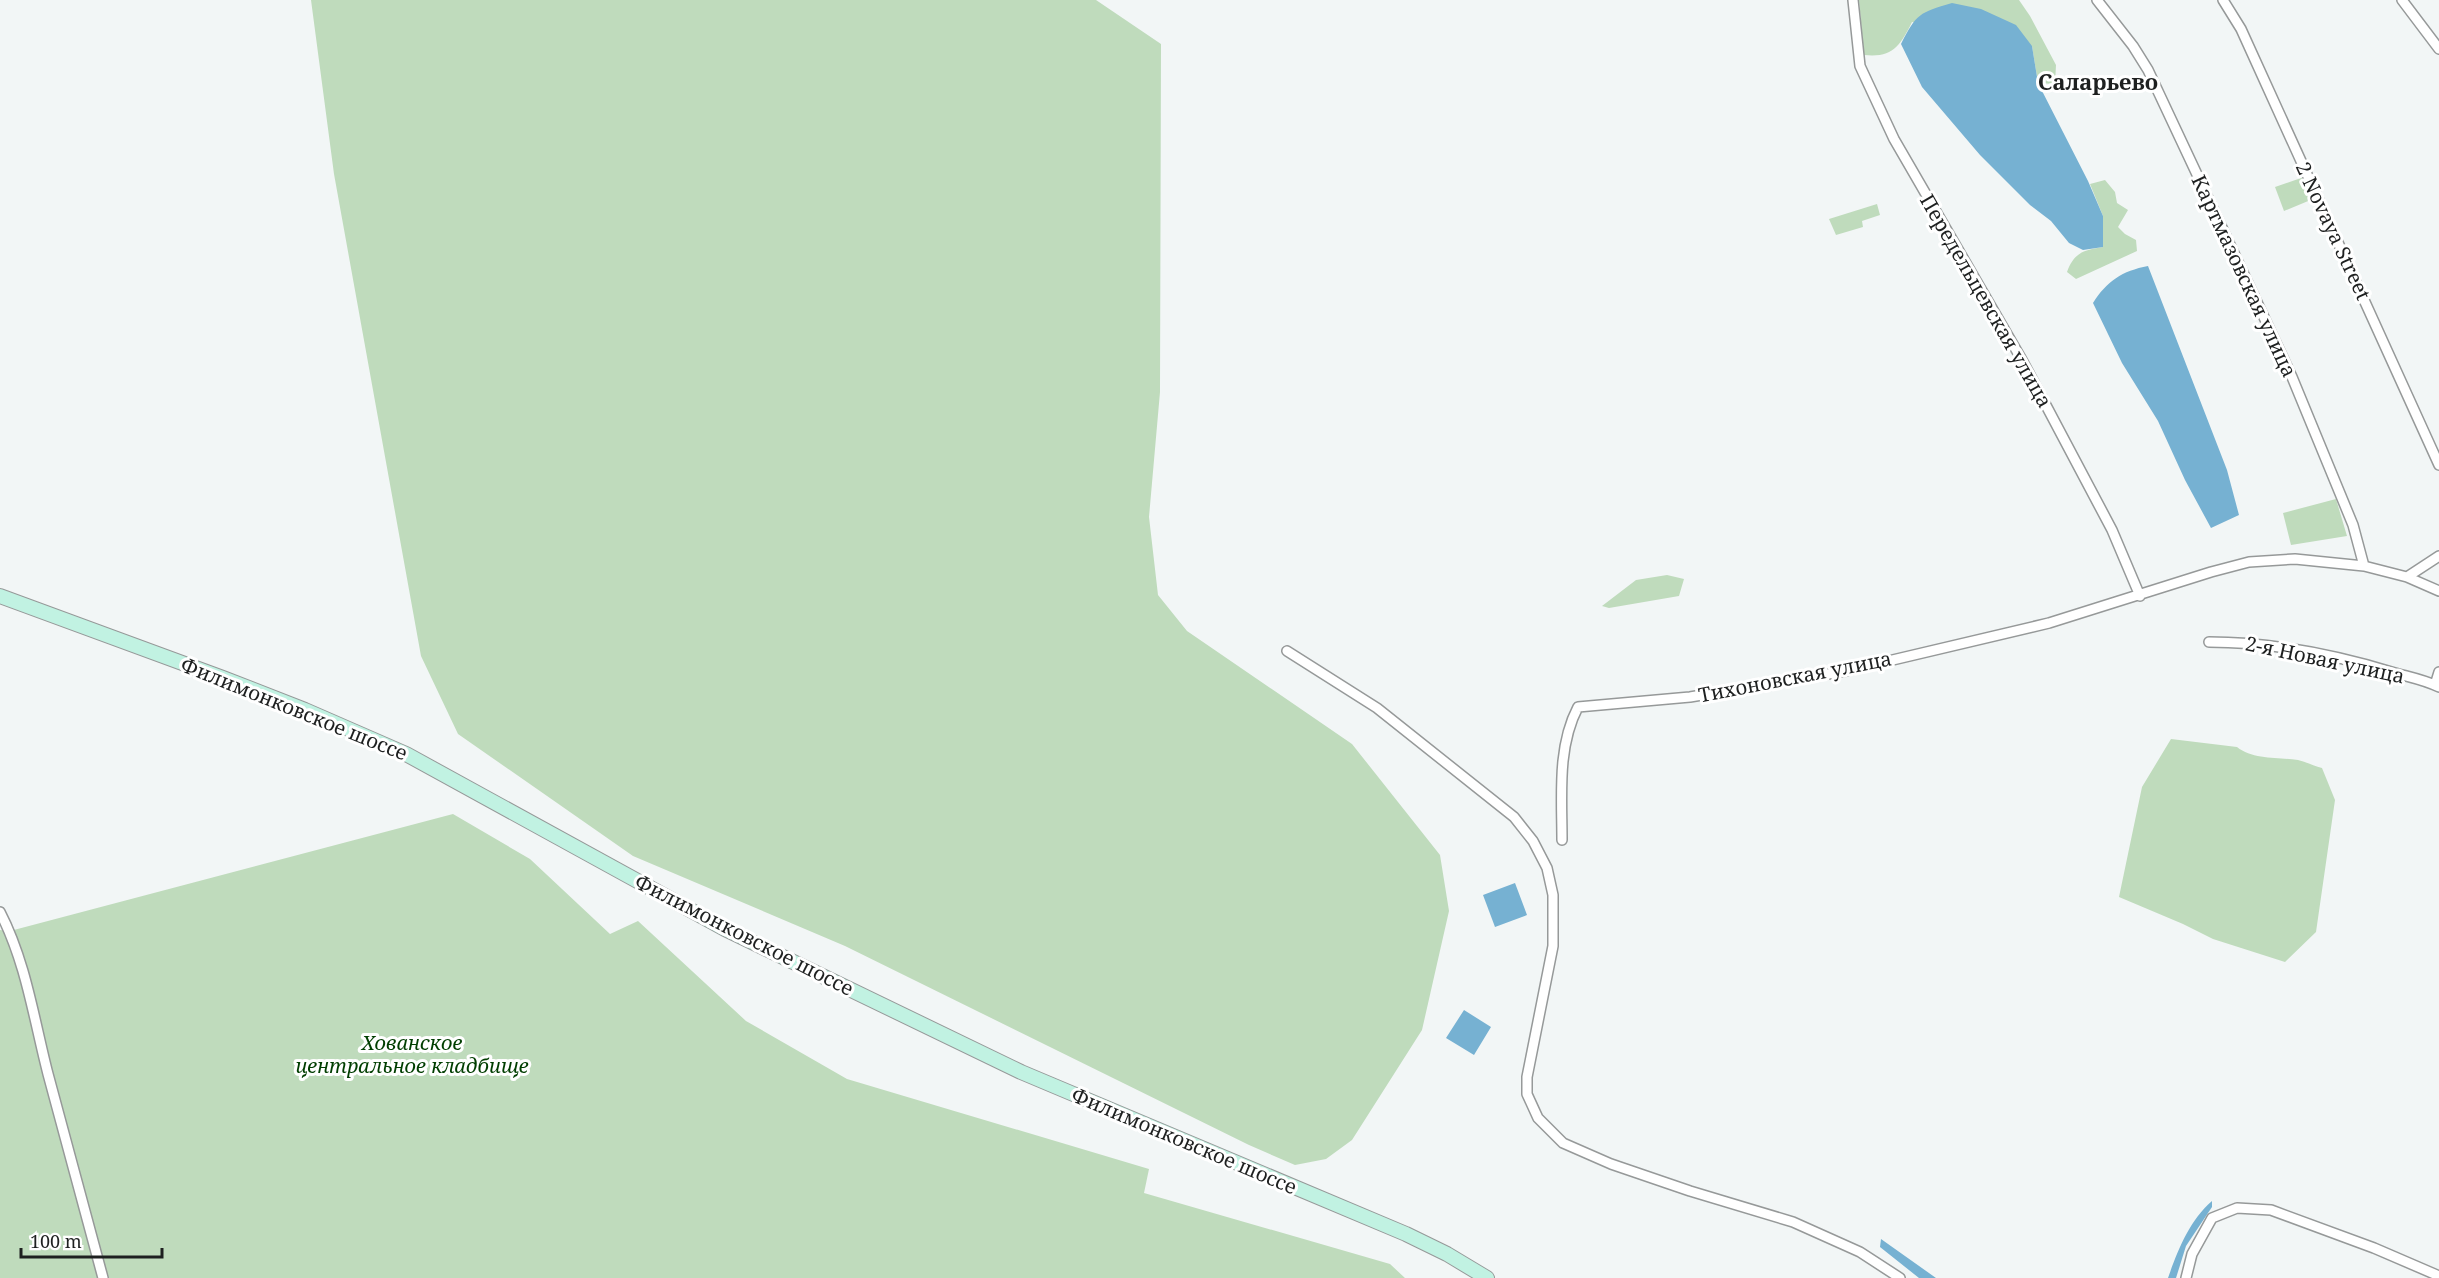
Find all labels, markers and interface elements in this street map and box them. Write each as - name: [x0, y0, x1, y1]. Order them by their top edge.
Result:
- district label: Саларьево: [2038, 66, 2158, 96]
- street label: 2 Novaya Street: [2290, 157, 2377, 304]
- street label: Картмазовская улица: [2186, 170, 2303, 381]
- street label: Передельцевская улица: [1914, 189, 2059, 412]
- street label: 2-я Новая улица: [2243, 629, 2407, 690]
- street label: Тихоновская улица: [1696, 645, 1894, 709]
- street label: Филимонковское шоссе: [177, 651, 412, 766]
- street label: Филимонковское шоссе: [630, 868, 858, 1002]
- park label: Хованское центральное кладбище: [295, 1029, 529, 1079]
- street label: Филимонковское шоссе: [1067, 1081, 1301, 1200]
- scale bar: [21, 1221, 162, 1259]
- text: 100 m: [30, 1229, 82, 1253]

